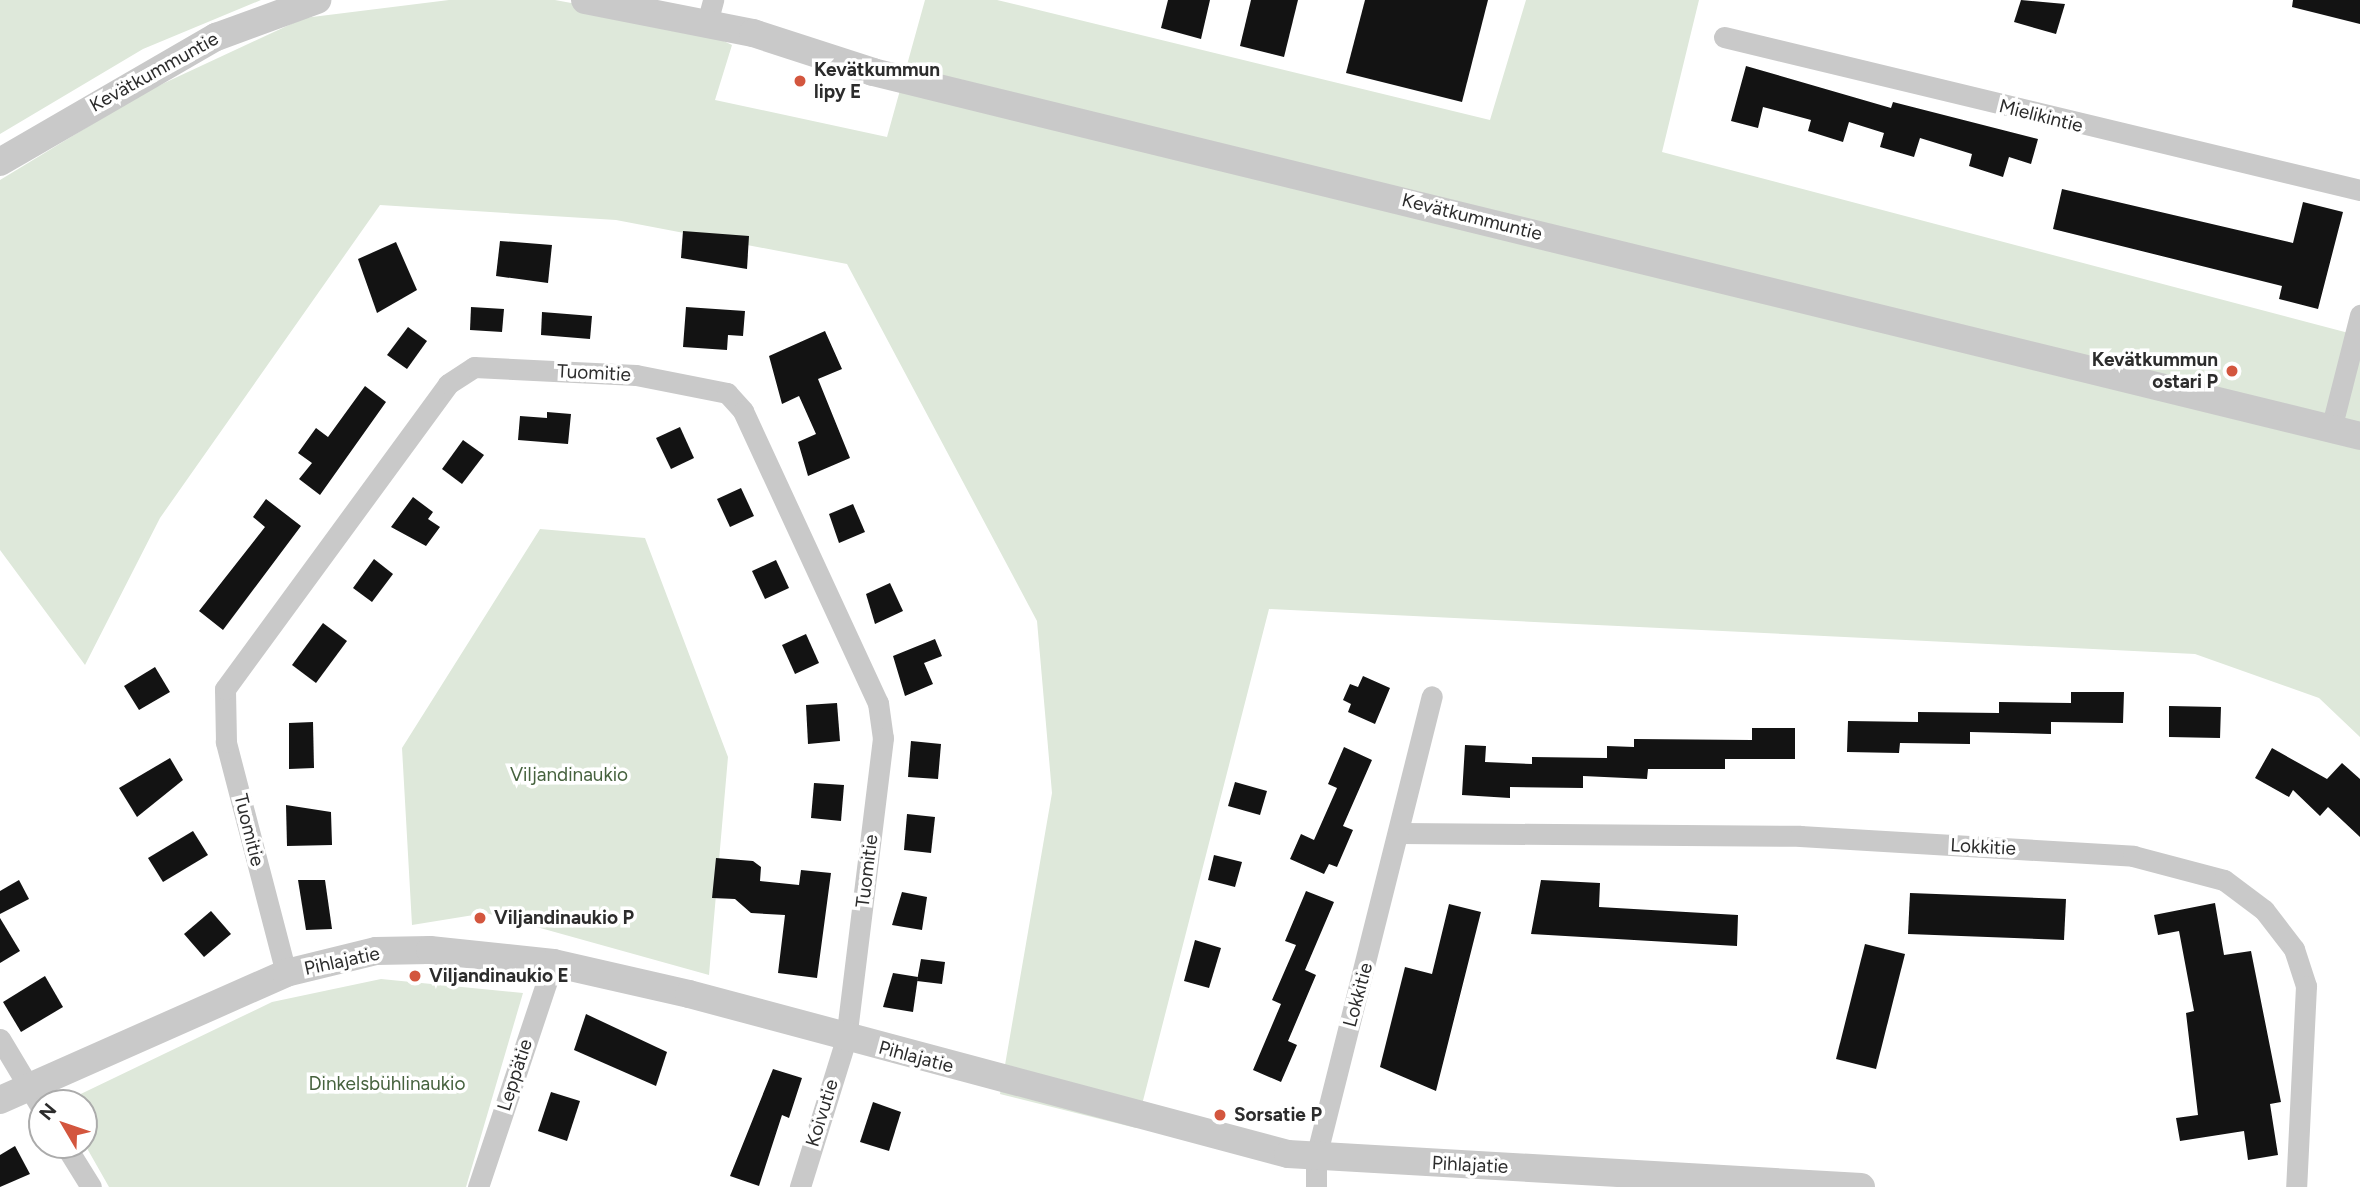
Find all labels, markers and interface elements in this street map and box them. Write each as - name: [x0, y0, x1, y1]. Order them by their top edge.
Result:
- street label: Kevätkummuntie: [86, 27, 222, 117]
- place label: Kevätkummun lipy E: [814, 59, 940, 103]
- marker: Kevätkummun lipy E: [792, 73, 808, 89]
- street label: Mielikintie: [1997, 95, 2085, 137]
- street label: Kevätkummuntie: [1400, 189, 1544, 245]
- place label: Kevätkummun ostari P: [2092, 349, 2218, 393]
- street label: Tuomitie: [557, 360, 631, 386]
- marker: Kevätkummun ostari P: [2224, 363, 2240, 379]
- park label: Viljandinaukio: [510, 764, 628, 786]
- street label: Tuomitie: [229, 791, 269, 869]
- street label: Tuomitie: [851, 833, 883, 909]
- street label: Lokkitie: [1950, 834, 2016, 860]
- place label: Viljandinaukio P: [494, 907, 634, 929]
- marker: Viljandinaukio P: [472, 910, 488, 926]
- street label: Pihlajatie: [302, 942, 382, 980]
- street label: Lokkitie: [1338, 960, 1378, 1030]
- place label: Viljandinaukio E: [429, 965, 569, 987]
- marker: Viljandinaukio E: [407, 968, 423, 984]
- street label: Leppätie: [493, 1036, 537, 1114]
- street label: Pihlajatie: [876, 1036, 956, 1078]
- park label: Dinkelsbühlinaukio: [309, 1073, 465, 1095]
- street label: Koivutie: [801, 1077, 843, 1149]
- north arrow: [28, 1089, 98, 1159]
- text: N: [34, 1099, 61, 1125]
- place label: Sorsatie P: [1234, 1104, 1322, 1126]
- marker: Sorsatie P: [1212, 1107, 1228, 1123]
- street label: Pihlajatie: [1431, 1152, 1509, 1178]

